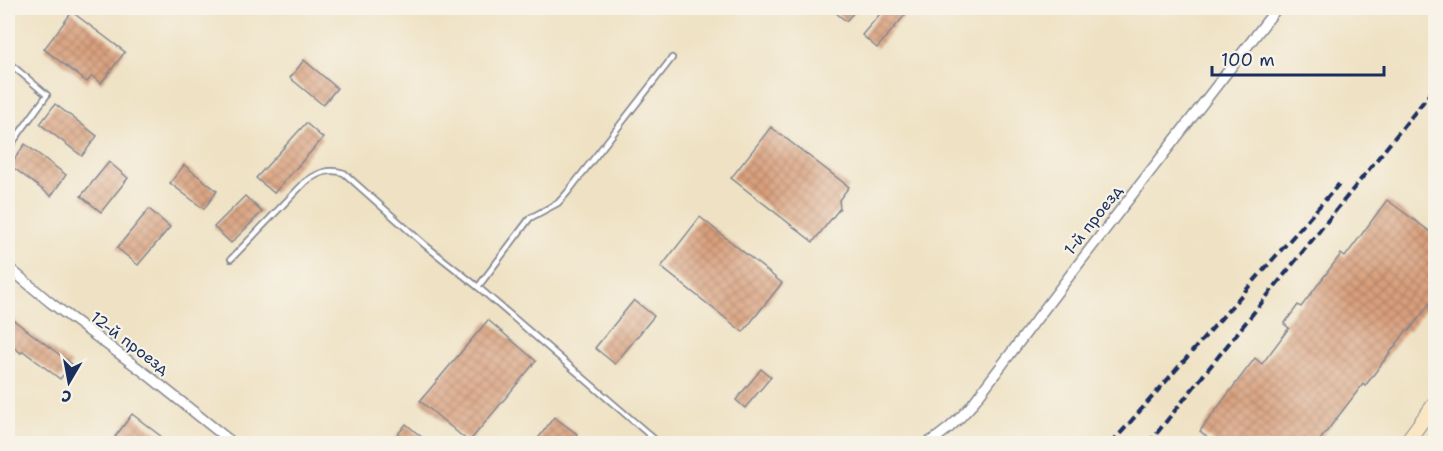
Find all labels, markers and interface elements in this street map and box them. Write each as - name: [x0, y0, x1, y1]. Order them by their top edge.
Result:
- scale bar: [1212, 39, 1384, 77]
- text: 100 m: [1221, 48, 1275, 72]
- street label: 1-й проезд: [1059, 181, 1127, 259]
- street label: 12-й проезд: [86, 307, 174, 379]
- north arrow: [39, 352, 99, 412]
- text: С: [60, 385, 73, 407]

